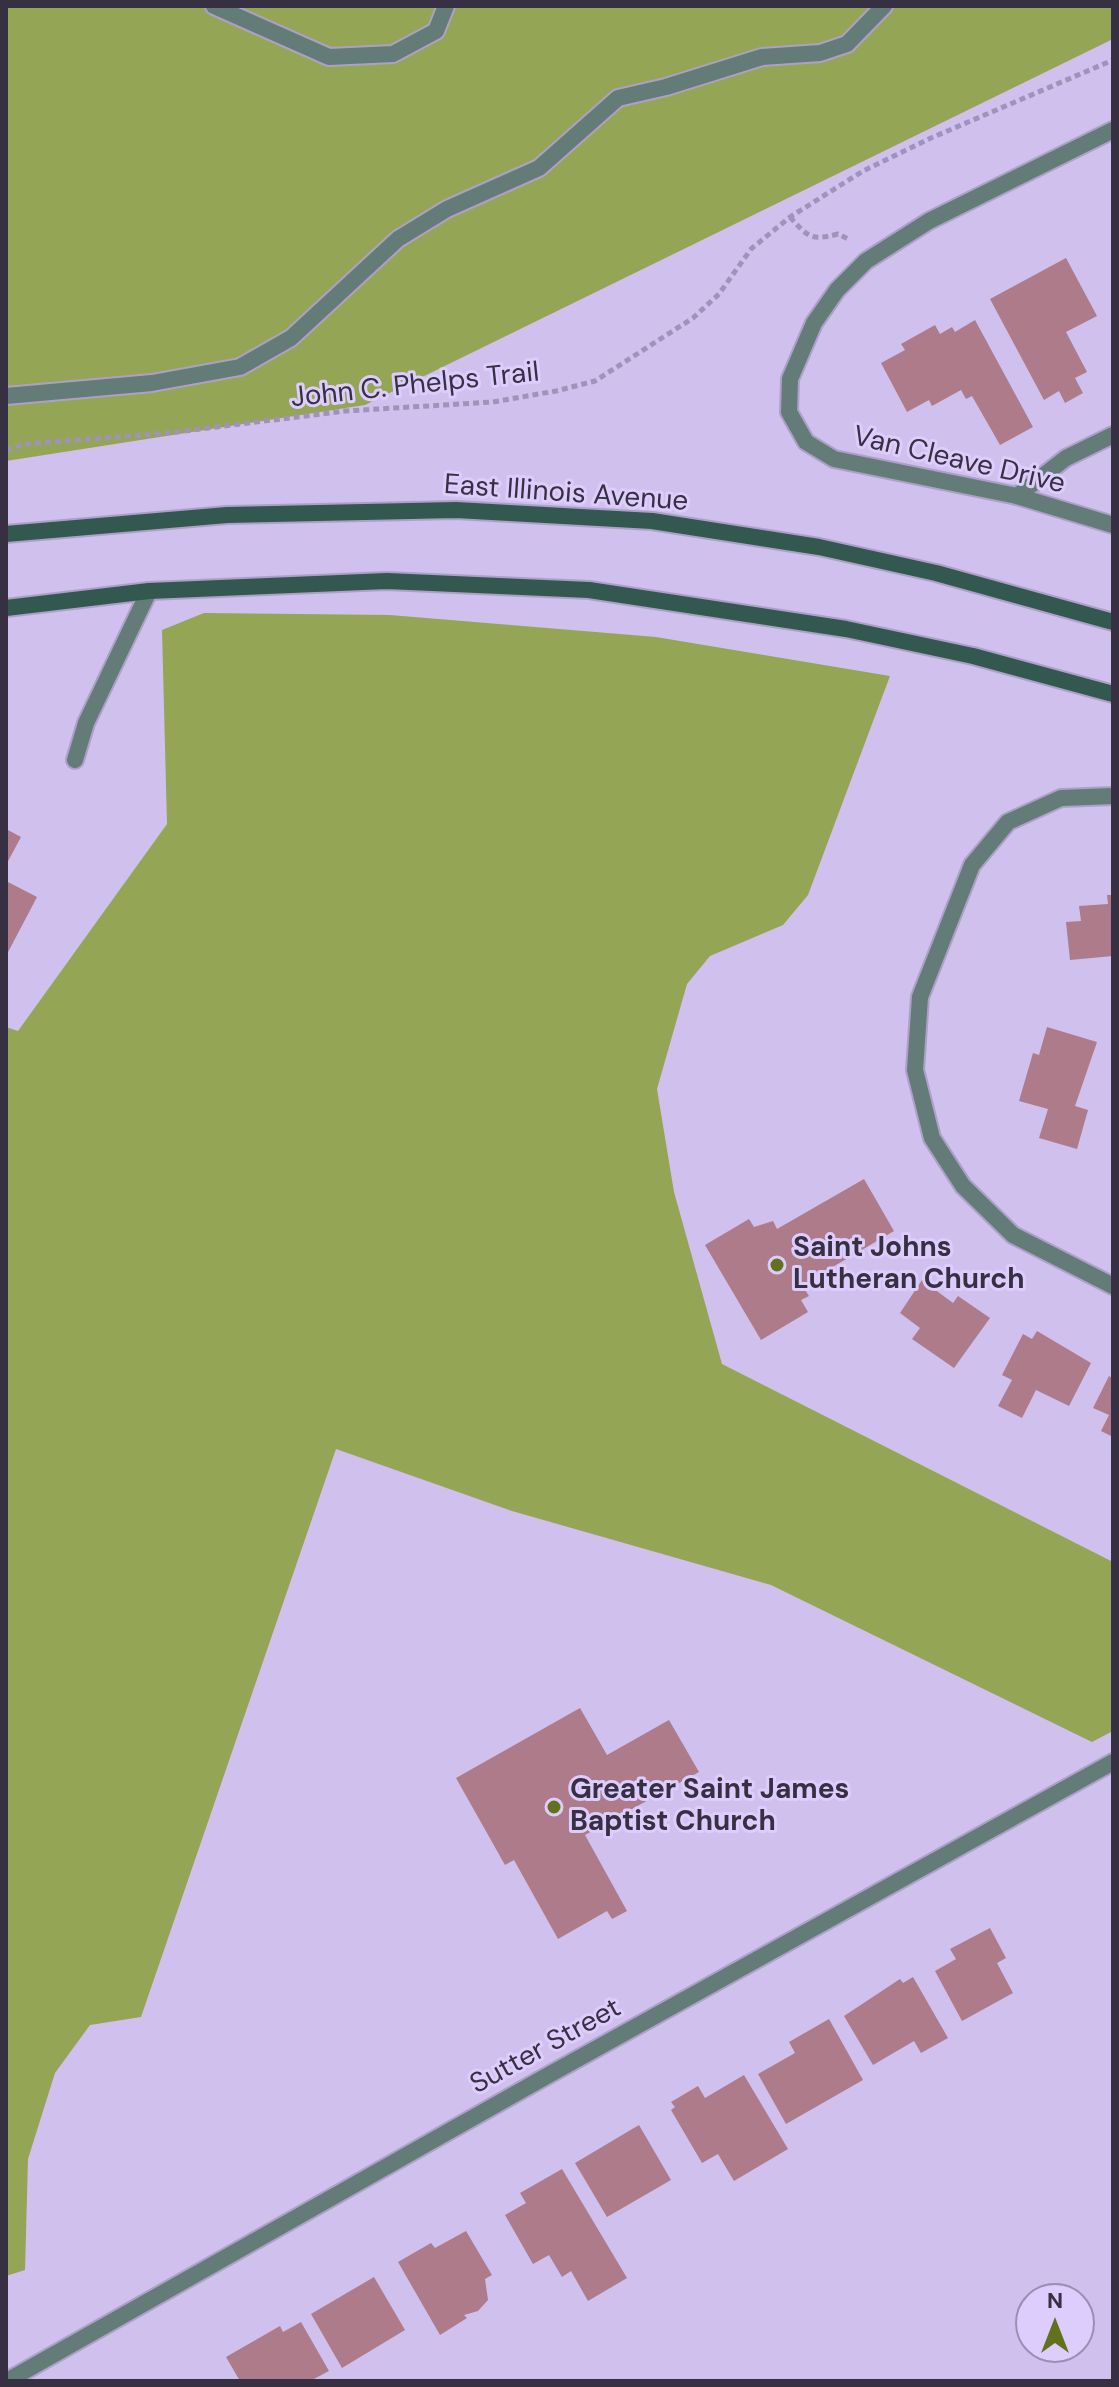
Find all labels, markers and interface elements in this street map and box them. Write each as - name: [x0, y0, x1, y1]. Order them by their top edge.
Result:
- street label: John C. Phelps Trail: [289, 356, 541, 416]
- street label: Van Cleave Drive: [850, 420, 1068, 502]
- street label: East Illinois Avenue: [443, 469, 689, 519]
- place label: Saint Johns Lutheran Church: [793, 1232, 1025, 1298]
- marker: Saint Johns Lutheran Church: [768, 1256, 786, 1274]
- place label: Greater Saint James Baptist Church: [570, 1774, 849, 1840]
- marker: Greater Saint James Baptist Church: [545, 1798, 563, 1816]
- street label: Sutter Street: [465, 1992, 627, 2102]
- north arrow: [1015, 2283, 1095, 2363]
- text: N: [1047, 2286, 1063, 2315]

